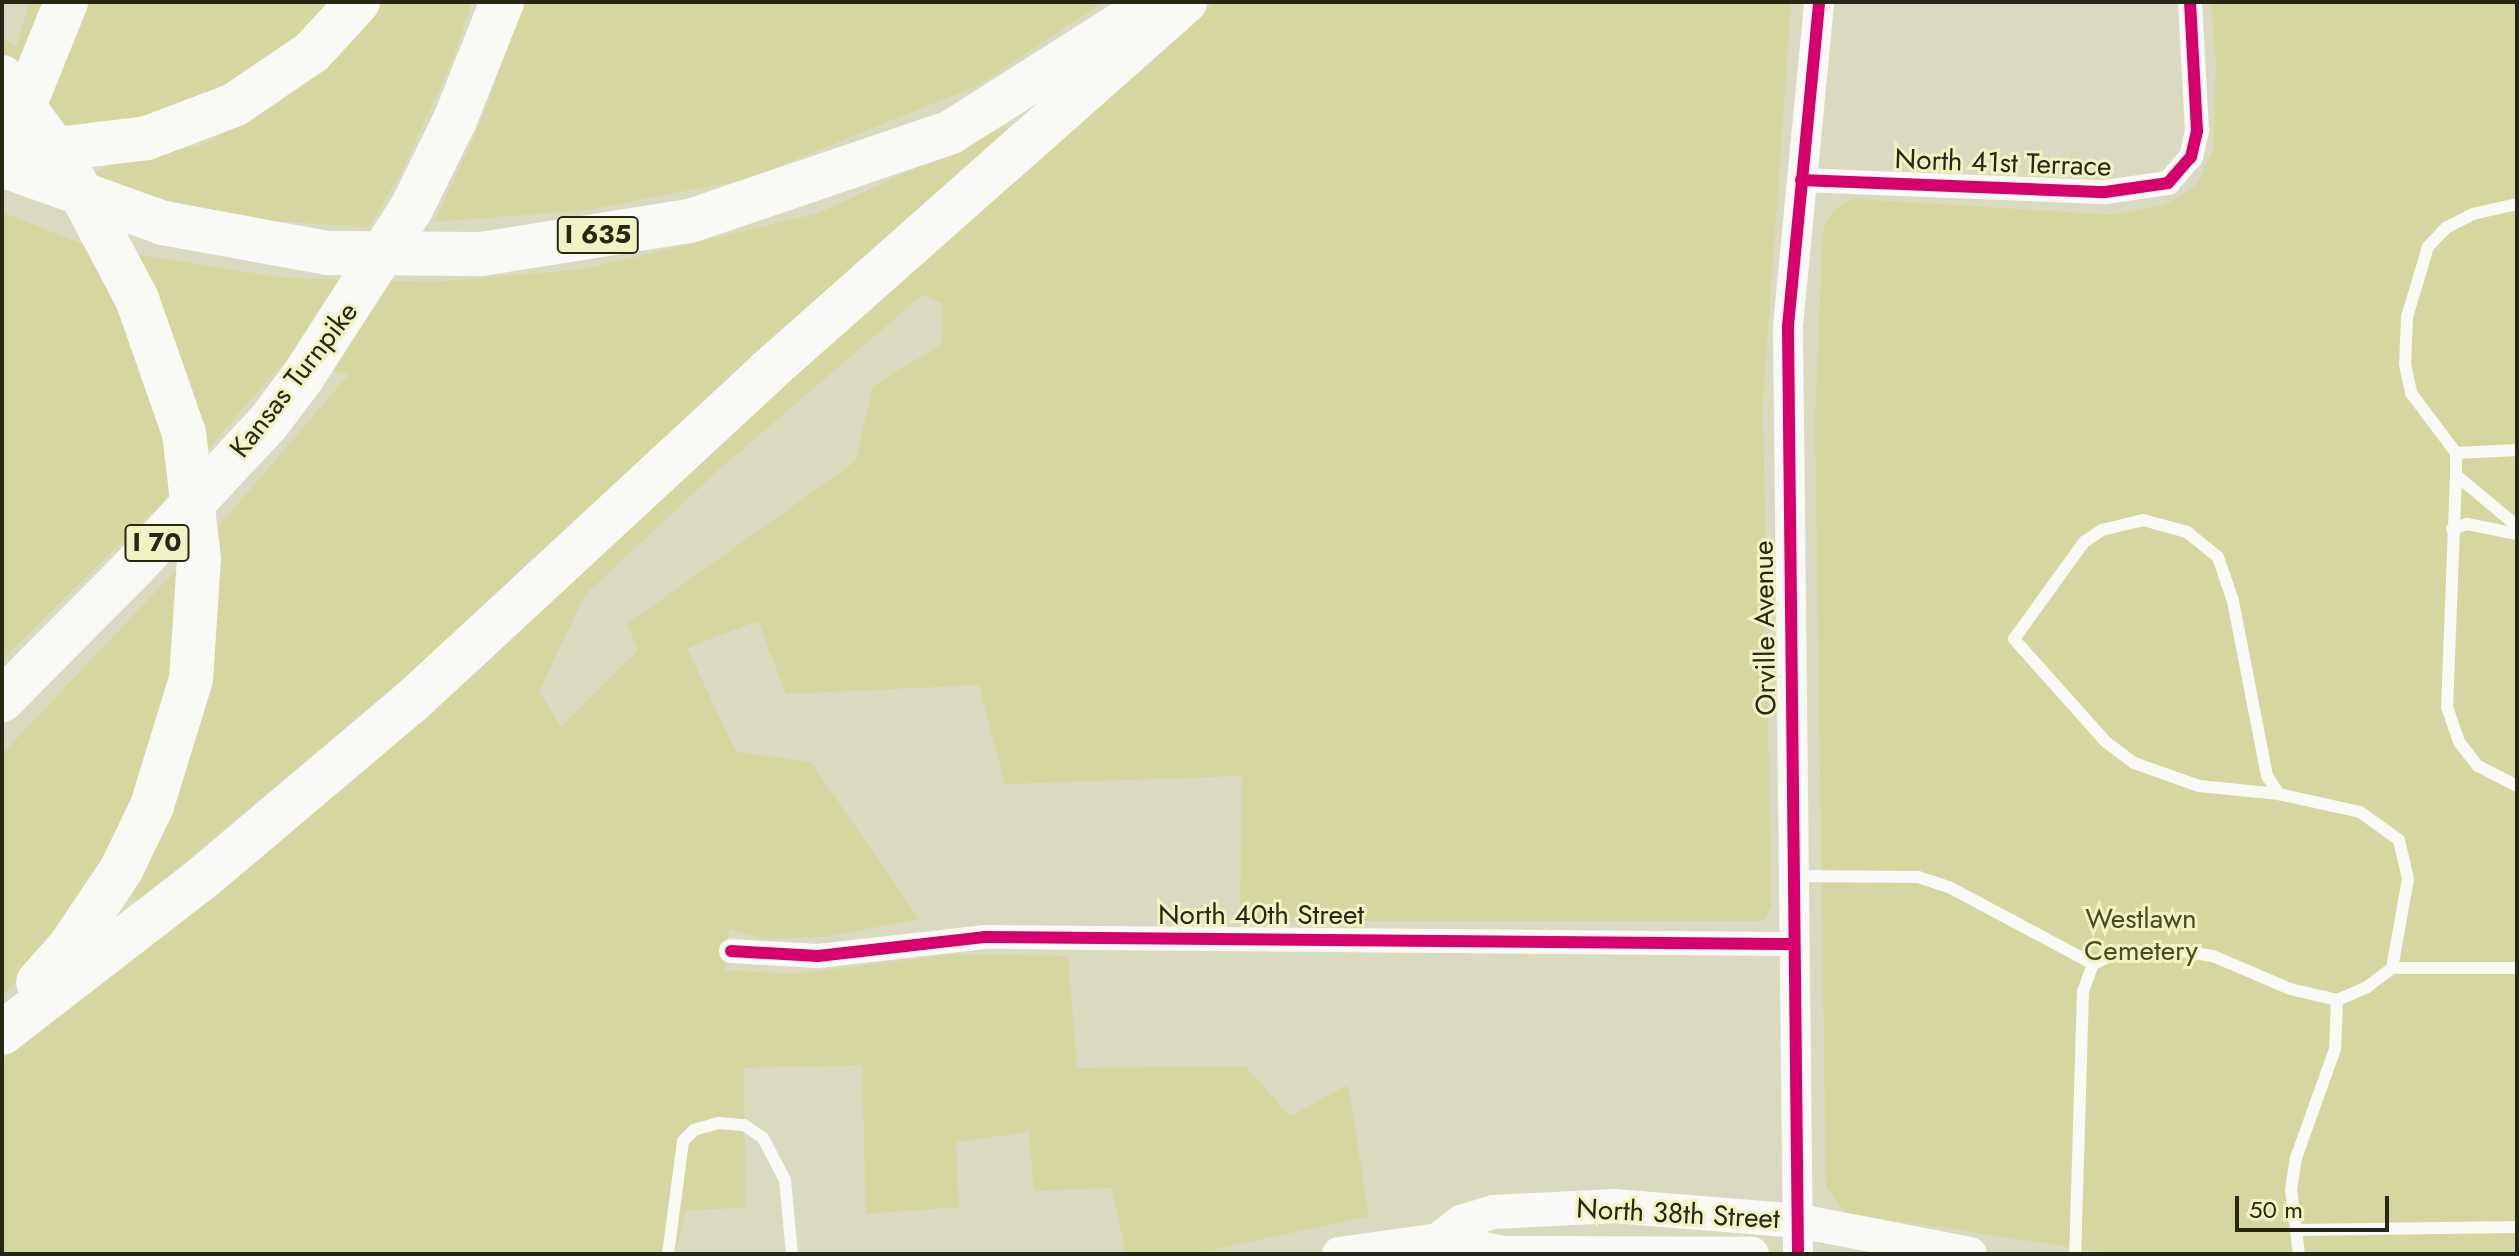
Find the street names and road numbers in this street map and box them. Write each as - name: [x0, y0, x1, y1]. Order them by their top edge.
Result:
- street label: North 41st Terrace: [1894, 142, 2112, 184]
- road number: I 635: [556, 213, 640, 257]
- street label: Kansas Turnpike: [223, 296, 365, 464]
- road number: I 70: [123, 521, 191, 565]
- street label: Orville Avenue: [1747, 540, 1783, 716]
- street label: North 40th Street: [1158, 898, 1364, 932]
- street label: North 38th Street: [1575, 1192, 1781, 1236]

